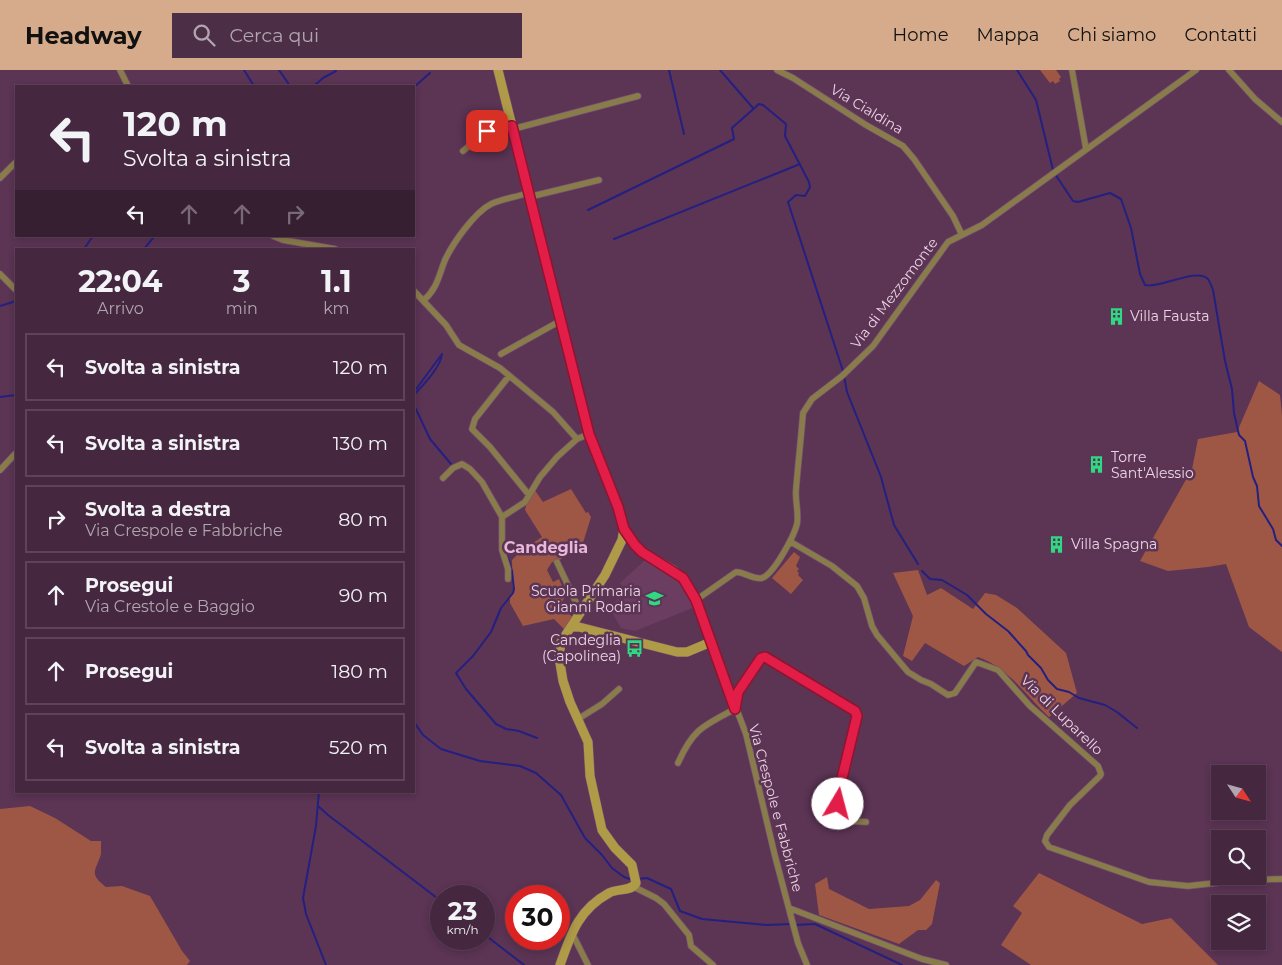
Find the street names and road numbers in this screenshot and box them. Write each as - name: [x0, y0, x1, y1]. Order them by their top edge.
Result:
- street label: Via Cialdina: [827, 80, 907, 138]
- street label: Via di Mezzomonte: [847, 234, 941, 352]
- street label: Via di Luparello: [1017, 671, 1107, 759]
- street label: Via Crespole e Fabbriche: [745, 722, 807, 894]

